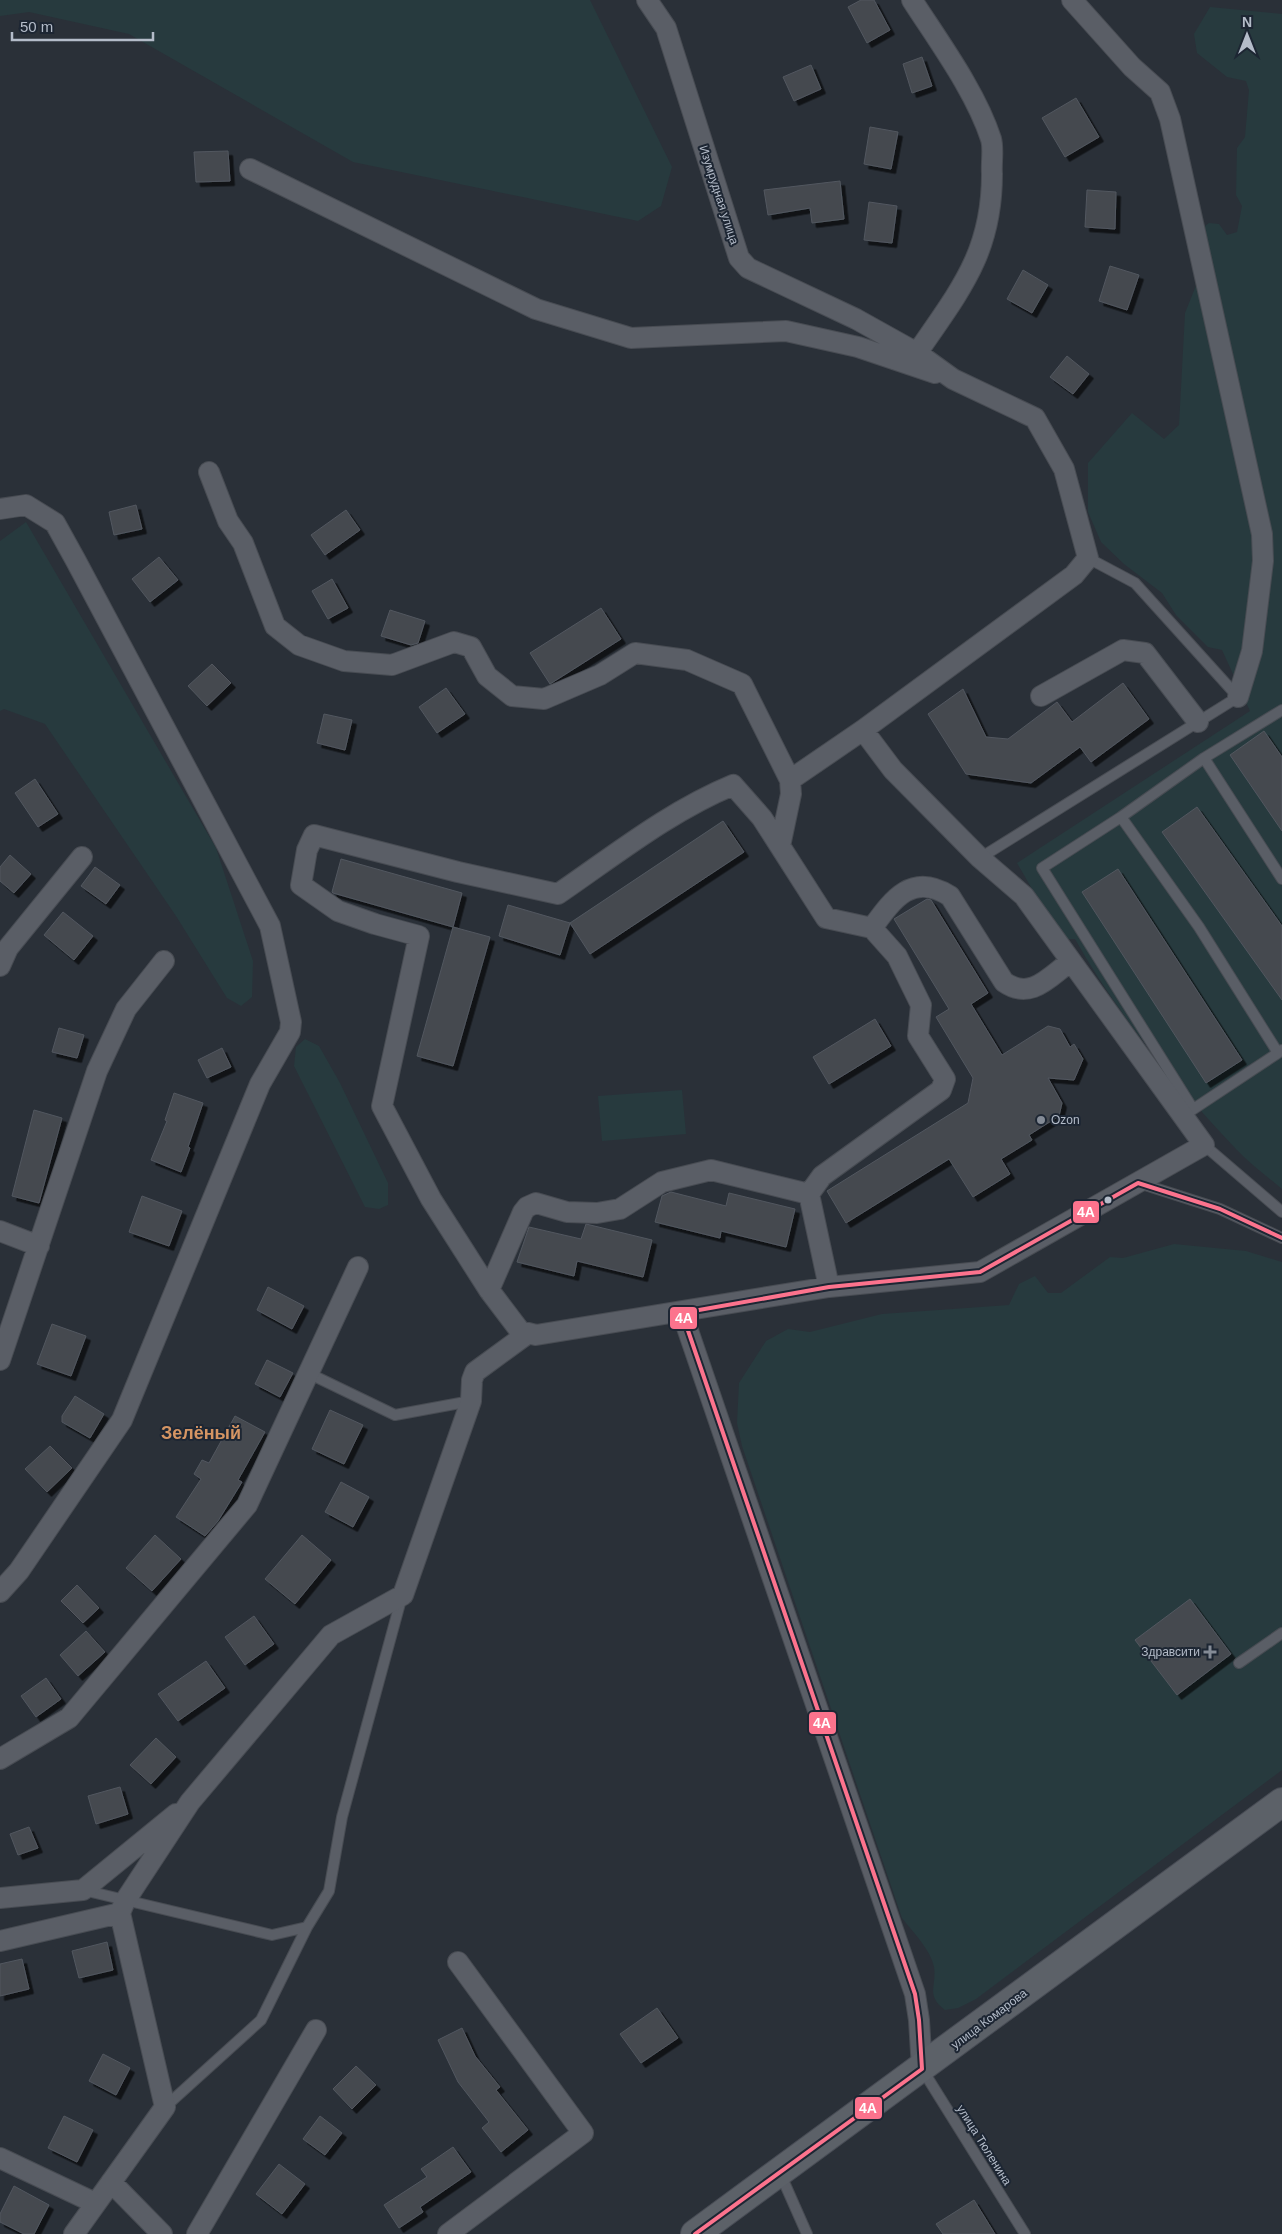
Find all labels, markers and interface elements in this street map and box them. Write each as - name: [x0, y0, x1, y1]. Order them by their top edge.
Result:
- scale bar: [12, 10, 154, 42]
- north arrow: [1222, 10, 1272, 60]
- text: N: [1242, 14, 1252, 30]
- text: 50 m: [20, 18, 53, 35]
- street label: Изумрудная улица: [696, 144, 742, 247]
- place label: Ozon: [1051, 1113, 1080, 1127]
- marker: Ozon: [1035, 1114, 1047, 1126]
- unlabelled marker: [1103, 1195, 1113, 1205]
- line badge: 4А: [1072, 1200, 1100, 1224]
- text: 4А: [1077, 1204, 1095, 1220]
- line badge: 4А: [669, 1306, 698, 1330]
- text: 4А: [675, 1310, 693, 1326]
- district label: Зелёный: [161, 1423, 241, 1443]
- place label: Здравсити: [1141, 1645, 1200, 1659]
- marker: Здравсити: [1204, 1646, 1216, 1658]
- line badge: 4А: [808, 1711, 837, 1735]
- text: 4А: [813, 1715, 831, 1731]
- street label: улица Комарова: [948, 1986, 1030, 2052]
- line badge: 4А: [854, 2096, 883, 2120]
- text: 4А: [859, 2100, 877, 2116]
- street label: улица Тюленина: [954, 2102, 1015, 2188]

